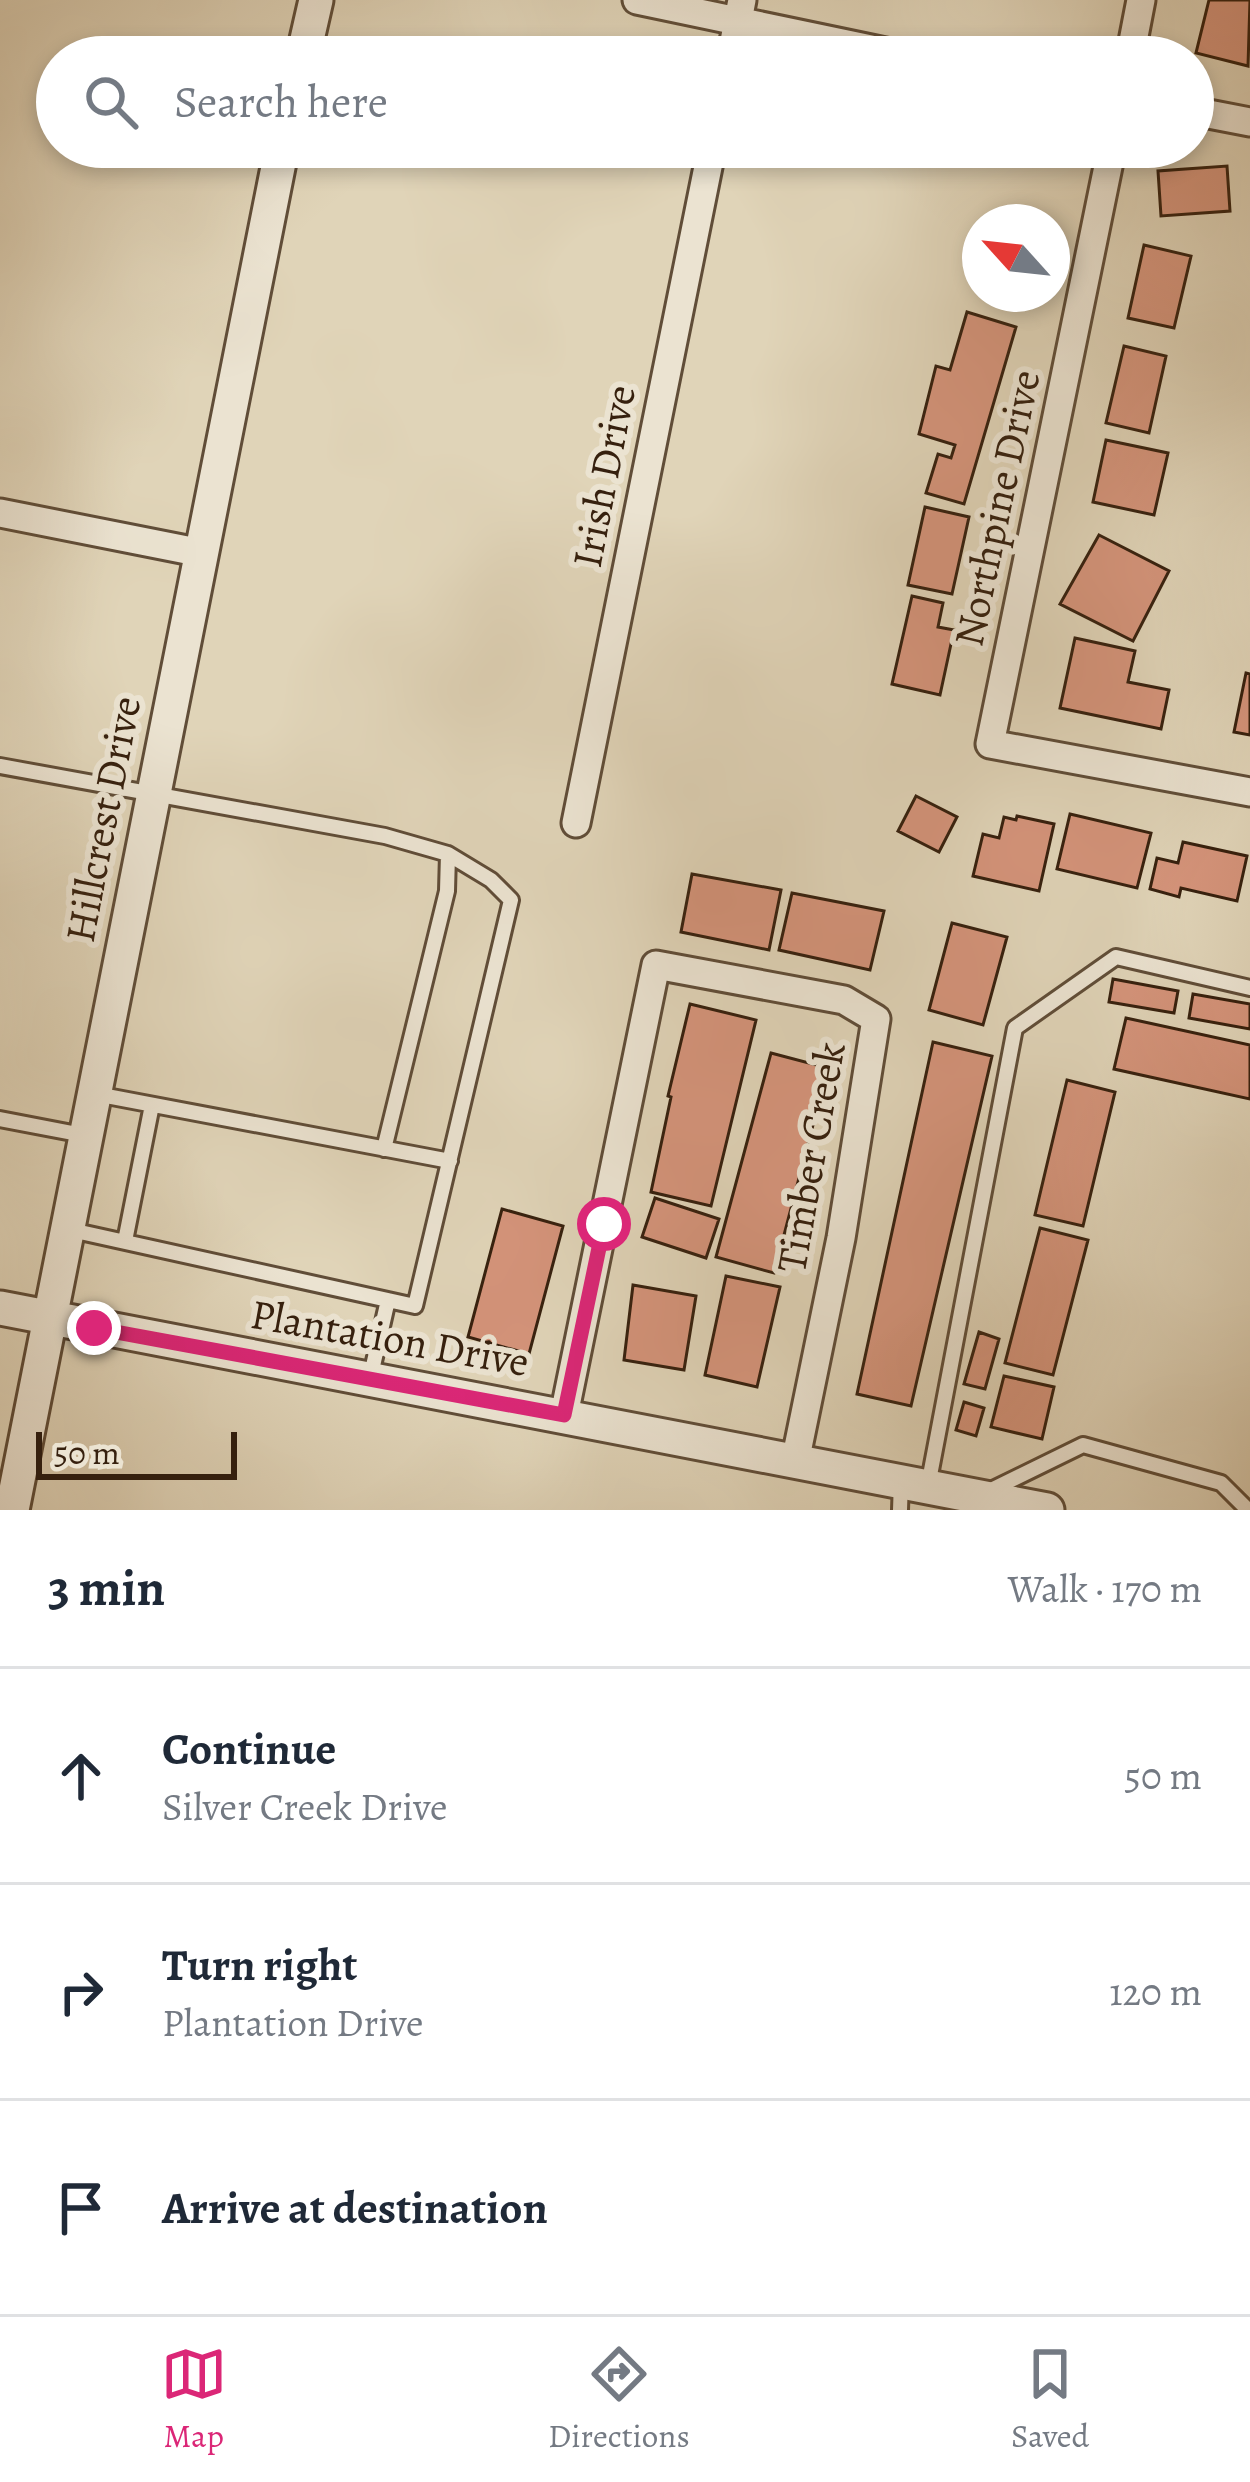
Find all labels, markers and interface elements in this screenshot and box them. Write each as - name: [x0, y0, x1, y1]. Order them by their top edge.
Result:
- search box: [36, 36, 1214, 168]
- icon: search: [78, 69, 144, 135]
- text: Search here: [174, 71, 388, 133]
- north arrow: [962, 204, 1070, 312]
- street label: Northpine Drive: [939, 365, 1054, 652]
- street label: Irish Drive: [558, 380, 649, 572]
- street label: Hillcrest Drive: [51, 691, 154, 947]
- street label: Timber Creek: [762, 1037, 859, 1277]
- route start: [577, 1197, 631, 1251]
- street label: Plantation Drive: [246, 1285, 534, 1390]
- route end: [67, 1301, 121, 1355]
- scale bar: [36, 1426, 237, 1479]
- text: 50 m: [54, 1430, 120, 1475]
- text: 3 min: [48, 1553, 165, 1623]
- text: Walk · 170 m: [1008, 1562, 1202, 1615]
- text: Continue: [162, 1718, 336, 1780]
- icon: ahead: [48, 1743, 114, 1809]
- text: 50 m: [1124, 1749, 1202, 1802]
- text: Silver Creek Drive: [162, 1780, 447, 1833]
- text: Turn right: [162, 1934, 357, 1996]
- icon: right: [48, 1959, 114, 2025]
- text: 120 m: [1109, 1965, 1202, 2018]
- text: Plantation Drive: [162, 1996, 424, 2049]
- icon: arrive: [48, 2175, 114, 2241]
- text: Arrive at destination: [162, 2177, 548, 2239]
- tab: Map: [161, 2341, 227, 2458]
- tab: Directions: [548, 2341, 690, 2458]
- tab: Saved: [1011, 2341, 1089, 2458]

